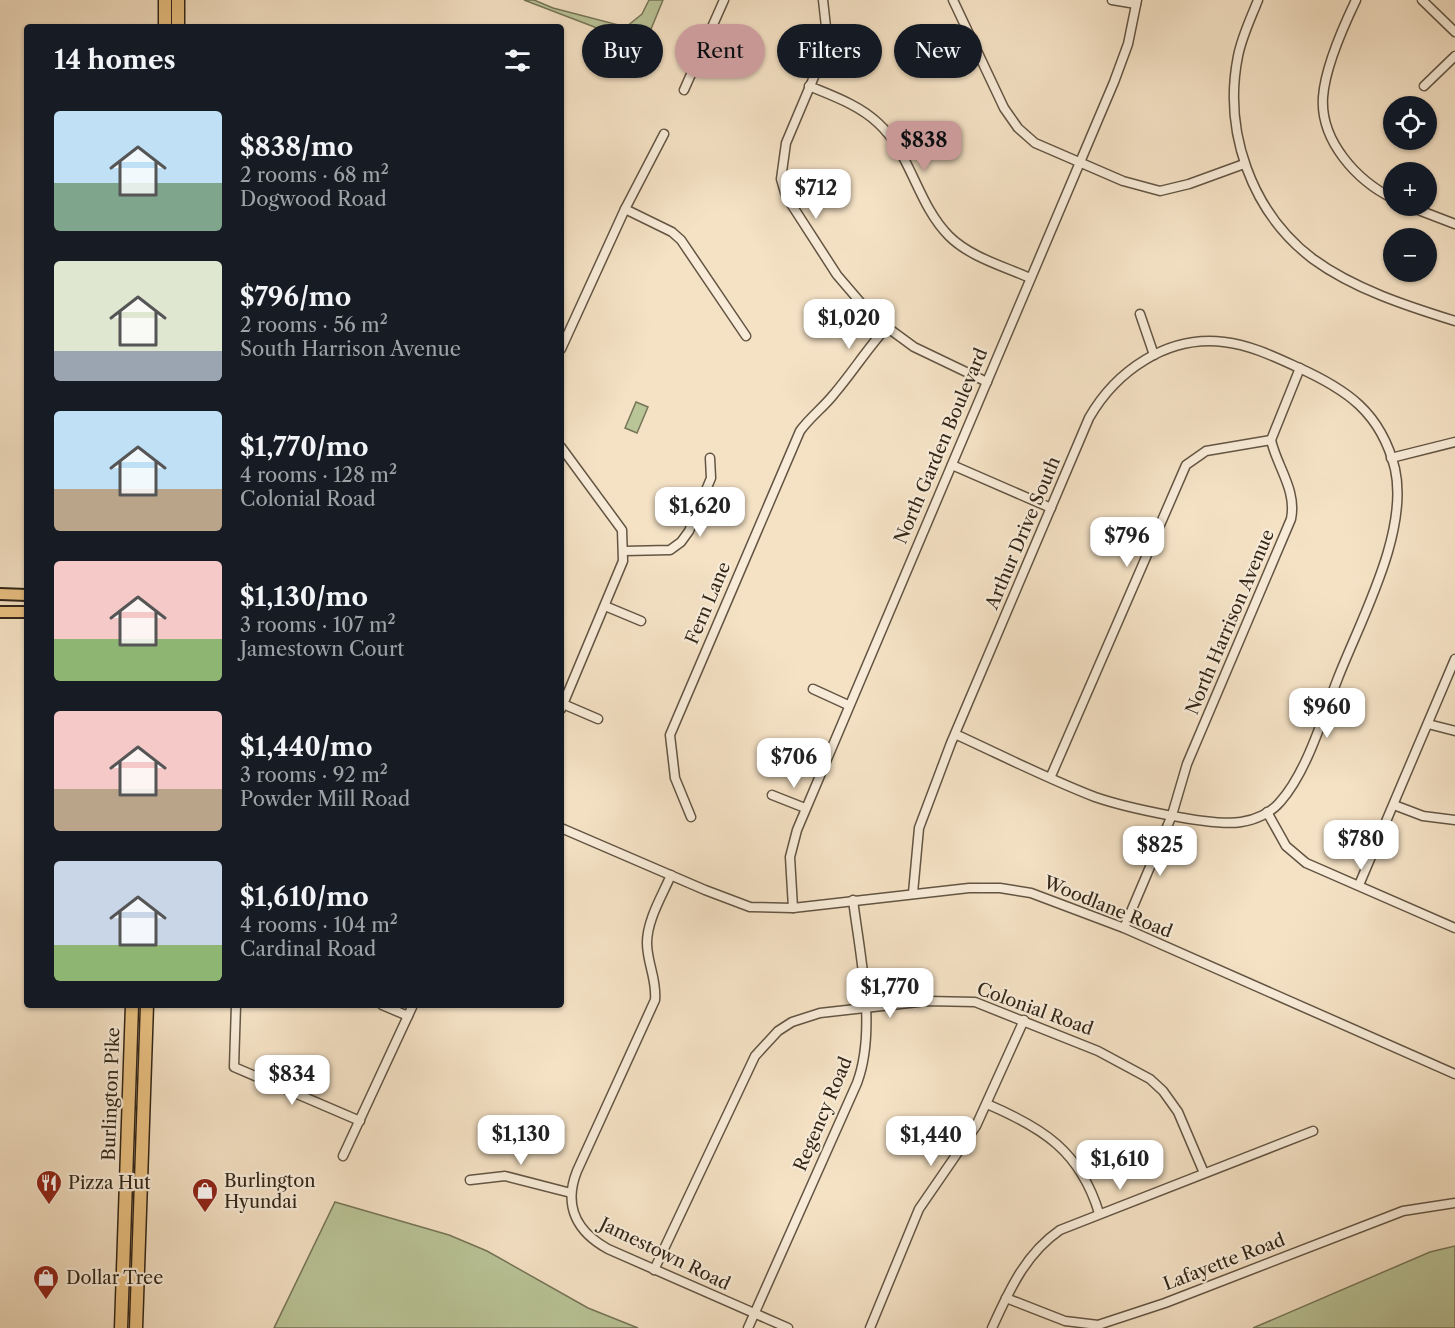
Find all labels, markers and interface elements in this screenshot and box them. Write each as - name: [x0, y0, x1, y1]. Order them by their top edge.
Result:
- chip: Buy: [582, 24, 663, 78]
- chip: Rent: [675, 24, 765, 78]
- chip: Filters: [777, 24, 882, 78]
- chip: New: [894, 24, 982, 78]
- text: 14 homes: [54, 44, 176, 76]
- icon: filters: [501, 44, 534, 77]
- map controls: [1383, 96, 1437, 282]
- button: locate: [1383, 96, 1437, 150]
- pin: $838: [888, 121, 960, 172]
- text: $838: [900, 128, 948, 152]
- text: $838/mo: [240, 131, 353, 163]
- icon: home: [102, 135, 174, 207]
- button: +: [1383, 162, 1437, 216]
- text: 2 rooms · 68 m²: [240, 163, 389, 187]
- pin: $712: [780, 169, 852, 220]
- text: $712: [795, 176, 837, 200]
- text: Dogwood Road: [240, 187, 387, 211]
- button: −: [1383, 228, 1437, 282]
- text: $796/mo: [240, 281, 351, 313]
- icon: home: [102, 285, 174, 357]
- pin: $1,020: [800, 299, 898, 350]
- text: $1,020: [818, 306, 880, 330]
- text: 2 rooms · 56 m²: [240, 313, 388, 337]
- text: South Harrison Avenue: [240, 337, 461, 361]
- street label: North Garden Boulevard: [890, 345, 992, 547]
- text: $1,770/mo: [240, 431, 368, 463]
- icon: home: [102, 435, 174, 507]
- street label: Arthur Drive South: [980, 453, 1065, 614]
- text: 4 rooms · 128 m²: [240, 463, 397, 487]
- text: Colonial Road: [240, 487, 376, 511]
- pin: $1,620: [651, 487, 749, 538]
- text: $1,620: [669, 494, 731, 518]
- pin: $796: [1091, 517, 1163, 568]
- text: $796: [1104, 524, 1150, 548]
- street label: North Harrison Avenue: [1181, 526, 1279, 718]
- street label: Fern Lane: [681, 559, 735, 647]
- text: $1,130/mo: [240, 581, 368, 613]
- icon: home: [102, 585, 174, 657]
- text: 3 rooms · 107 m²: [240, 613, 396, 637]
- text: Jamestown Court: [240, 637, 404, 661]
- pin: $960: [1291, 688, 1363, 739]
- text: $960: [1303, 695, 1351, 719]
- text: $1,440/mo: [240, 731, 372, 763]
- icon: home: [102, 735, 174, 807]
- pin: $706: [758, 738, 830, 789]
- text: $706: [771, 745, 817, 769]
- text: 3 rooms · 92 m²: [240, 763, 388, 787]
- text: Powder Mill Road: [240, 787, 410, 811]
- pin: $780: [1325, 820, 1397, 871]
- pin: $825: [1124, 826, 1196, 877]
- text: $780: [1338, 827, 1384, 851]
- text: $825: [1137, 833, 1183, 857]
- street label: Woodlane Road: [1040, 871, 1176, 943]
- text: $1,610/mo: [240, 881, 369, 913]
- icon: home: [102, 885, 174, 957]
- text: 4 rooms · 104 m²: [240, 913, 398, 937]
- text: Cardinal Road: [240, 937, 376, 961]
- pin: $1,770: [841, 968, 939, 1019]
- text: $1,770: [860, 975, 920, 999]
- street label: Colonial Road: [974, 978, 1096, 1040]
- street label: Burlington Pike: [98, 1027, 124, 1161]
- street label: Regency Road: [789, 1054, 857, 1174]
- pin: $834: [256, 1055, 328, 1106]
- text: $834: [269, 1062, 315, 1086]
- pin: $1,130: [472, 1115, 570, 1166]
- pin: $1,440: [882, 1116, 980, 1167]
- text: $1,130: [492, 1122, 550, 1146]
- text: $1,440: [900, 1123, 962, 1147]
- pin: $1,610: [1071, 1140, 1169, 1191]
- text: $1,610: [1090, 1147, 1150, 1171]
- restaurant icon: Pizza Hut: [34, 1168, 64, 1206]
- place label: Burlington Hyundai: [224, 1170, 316, 1213]
- place label: Pizza Hut: [68, 1172, 151, 1194]
- shop icon: Burlington Hyundai: [190, 1176, 220, 1214]
- street label: Jamestown Road: [593, 1212, 734, 1295]
- street label: Lafayette Road: [1160, 1229, 1288, 1295]
- shop icon: Dollar Tree: [31, 1263, 61, 1301]
- place label: Dollar Tree: [66, 1267, 163, 1289]

